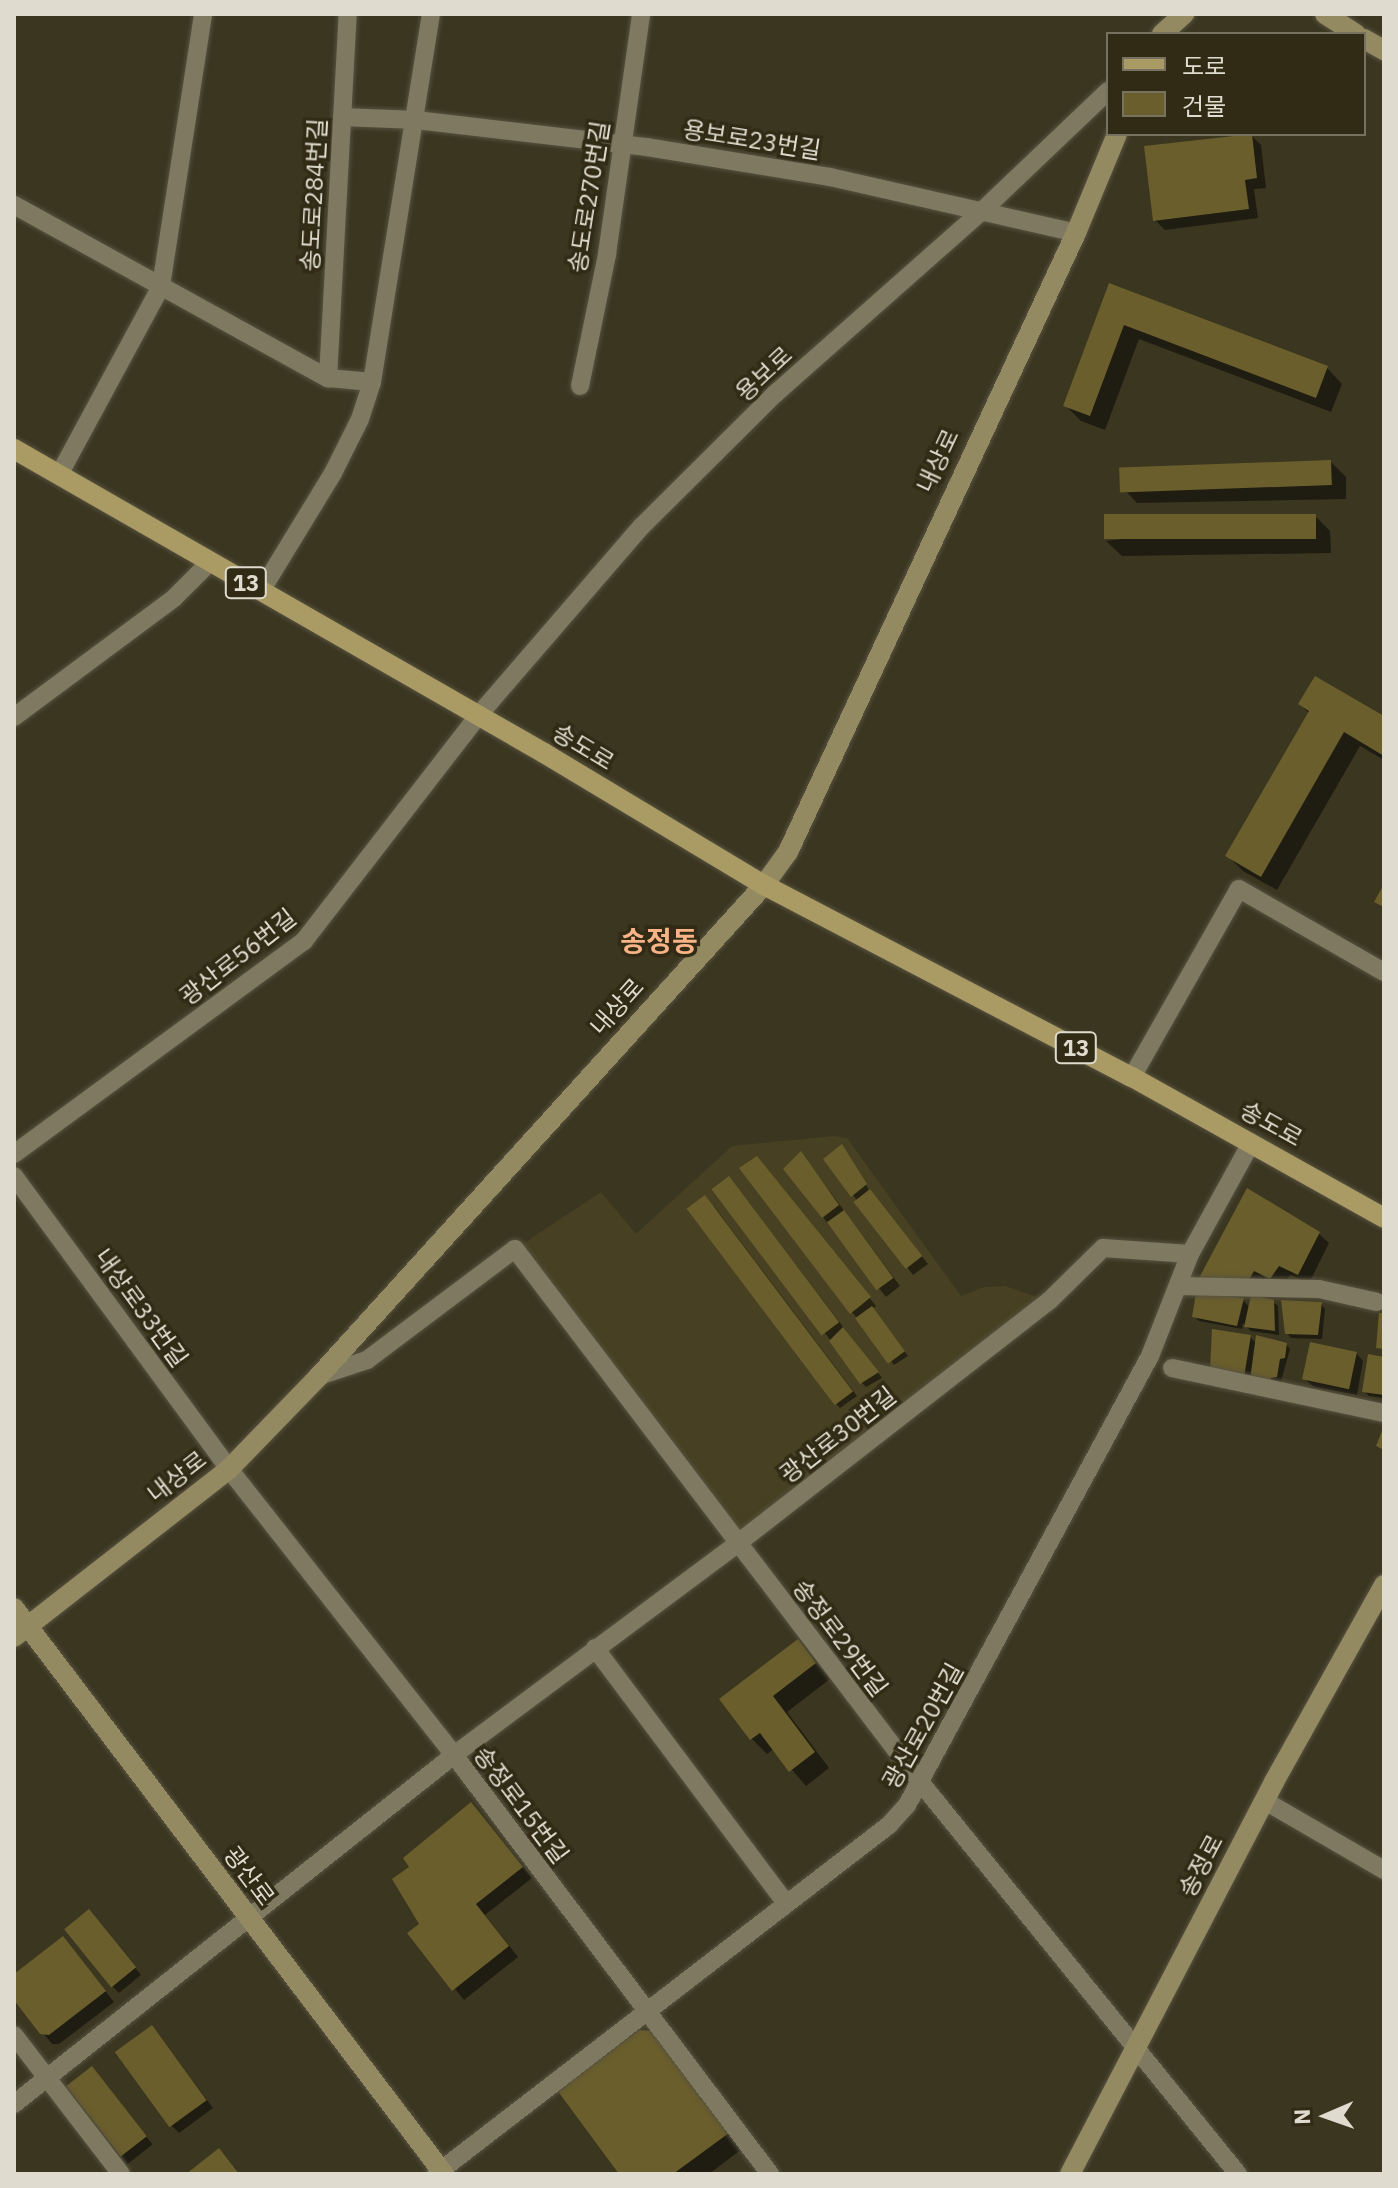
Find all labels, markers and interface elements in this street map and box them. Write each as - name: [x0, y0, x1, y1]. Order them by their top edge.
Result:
- legend: [1106, 32, 1366, 136]
- text: 도로: [1182, 50, 1226, 82]
- text: 건물: [1182, 90, 1226, 122]
- street label: 용보로23번길: [681, 115, 823, 165]
- street label: 송도로284번길: [296, 118, 332, 272]
- street label: 송도로270번길: [563, 119, 615, 275]
- street label: 용보로: [730, 341, 798, 407]
- street label: 내상로: [911, 425, 965, 497]
- road number: 13: [224, 565, 268, 601]
- street label: 송도로: [547, 718, 619, 776]
- street label: 광산로56번길: [174, 903, 302, 1011]
- district label: 송정동: [620, 924, 698, 958]
- street label: 내상로: [584, 973, 650, 1041]
- road number: 13: [1054, 1030, 1098, 1066]
- street label: 송도로: [1235, 1095, 1307, 1153]
- street label: 내상로33번길: [88, 1243, 194, 1373]
- street label: 광산로30번길: [774, 1381, 902, 1489]
- street label: 내상로: [142, 1445, 212, 1509]
- street label: 송정로29번길: [787, 1574, 893, 1702]
- street label: 광산로20번길: [877, 1658, 969, 1794]
- street label: 송정로15번길: [468, 1741, 574, 1869]
- street label: 송정로: [1173, 1830, 1229, 1902]
- street label: 광산로: [218, 1841, 280, 1911]
- north arrow: [1286, 2076, 1366, 2156]
- text: N: [1287, 2108, 1316, 2125]

